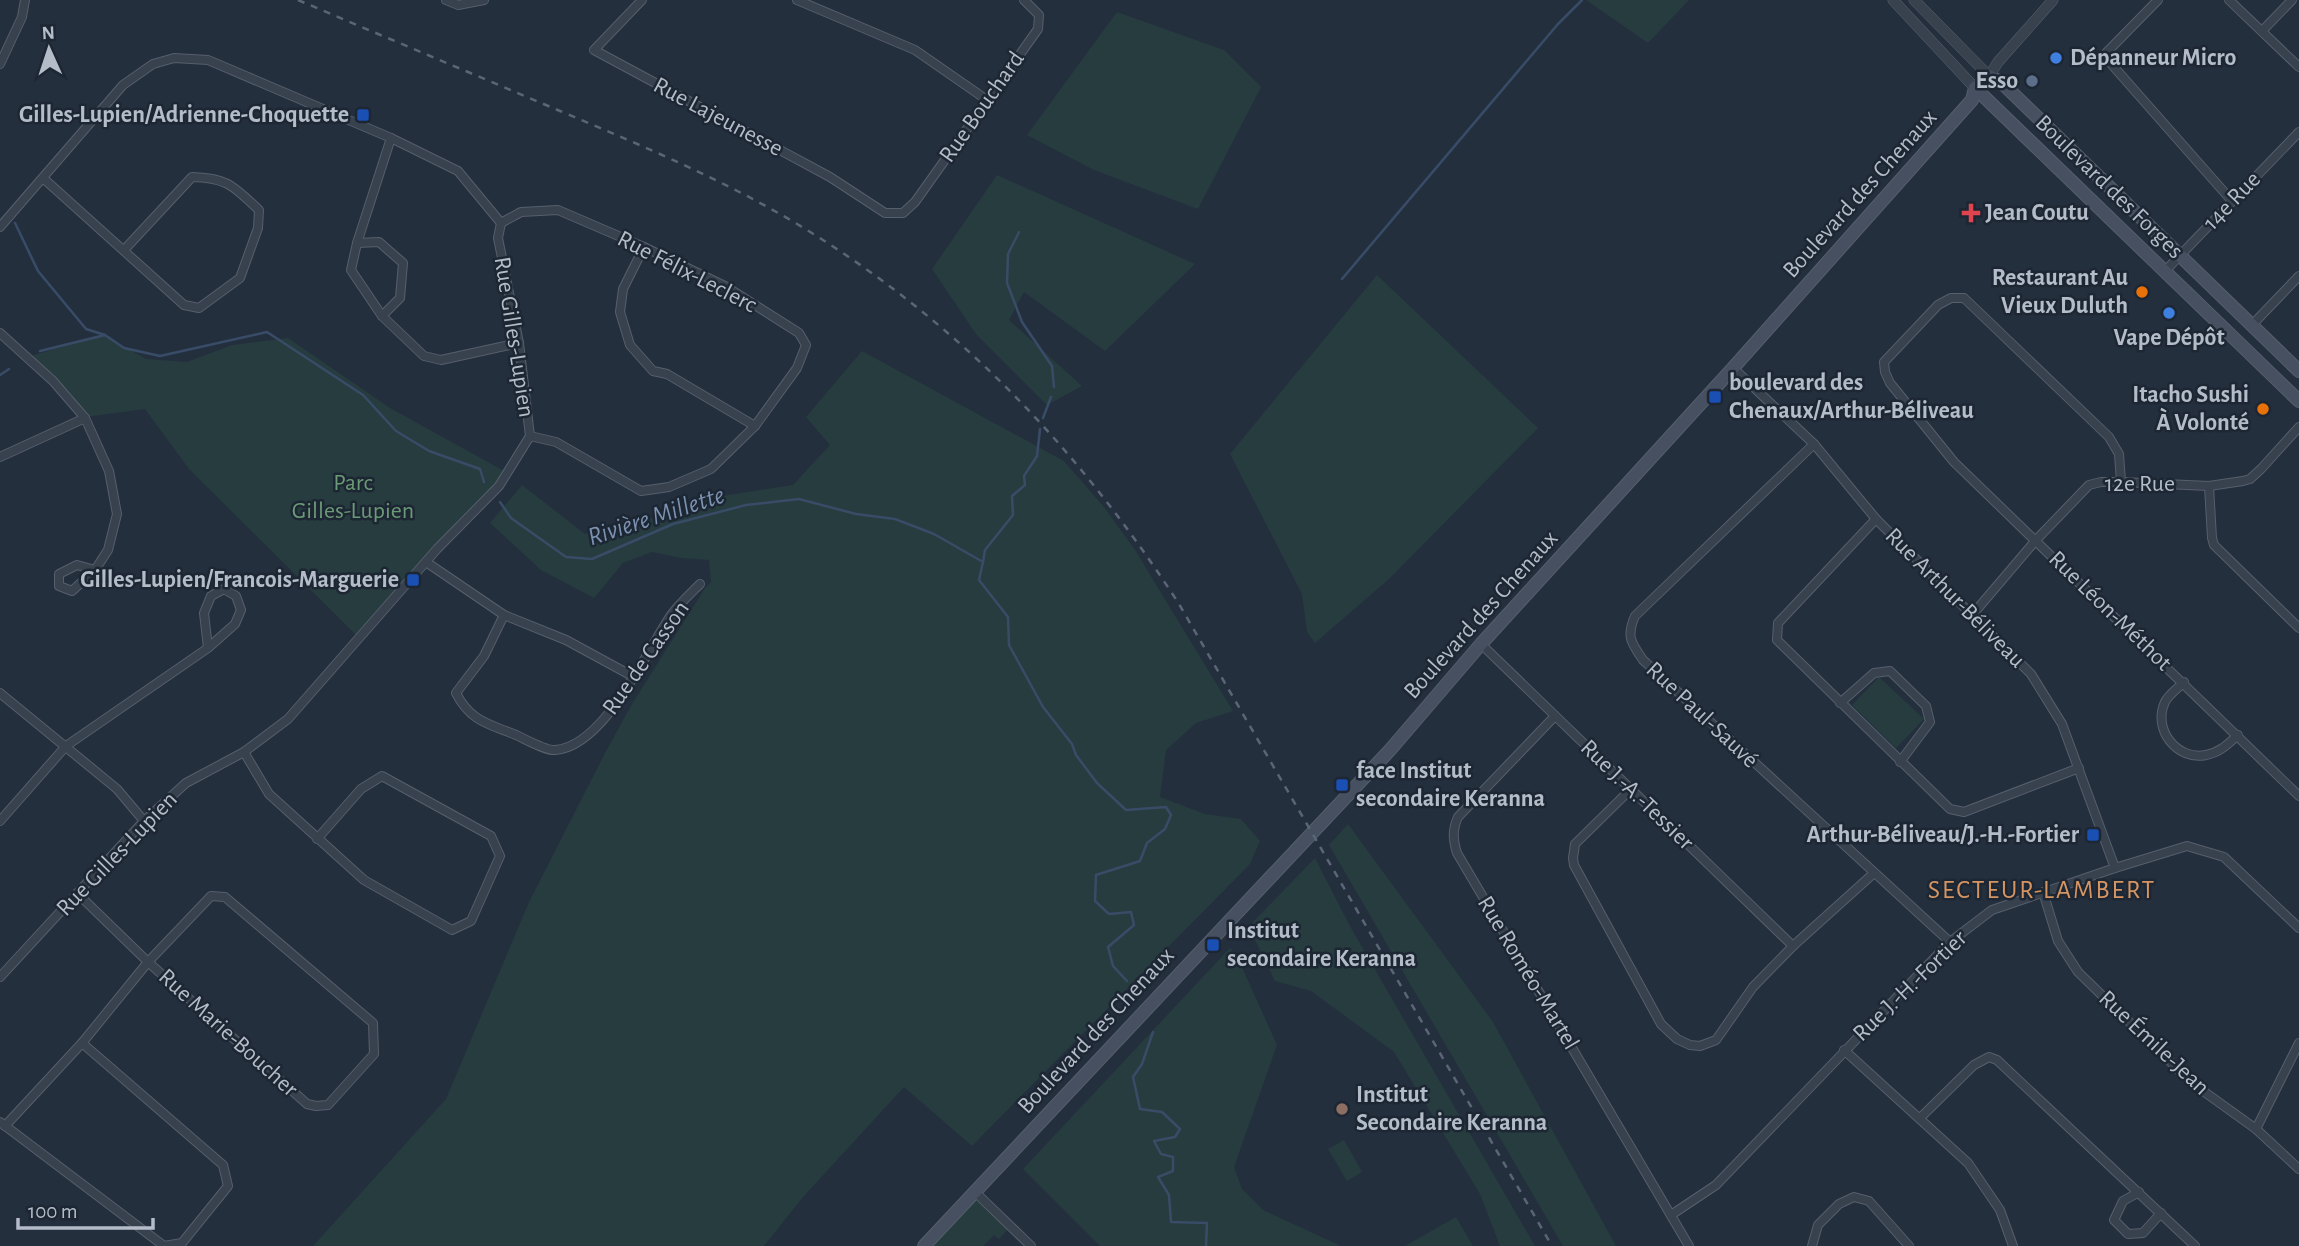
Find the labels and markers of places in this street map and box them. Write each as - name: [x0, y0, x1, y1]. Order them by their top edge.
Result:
- place label: Dépanneur Micro: [2070, 46, 2237, 70]
- marker: Dépanneur Micro: [2048, 50, 2064, 66]
- place label: Esso: [1975, 69, 2018, 93]
- marker: Esso: [2024, 73, 2040, 89]
- place label: Gilles-Lupien/Adrienne-Choquette: [19, 103, 349, 127]
- marker: Gilles-Lupien/Adrienne-Choquette: [355, 107, 371, 123]
- place label: Jean Coutu: [1985, 201, 2089, 225]
- marker: Jean Coutu: [1963, 205, 1979, 221]
- place label: Restaurant Au Vieux Duluth: [1992, 266, 2128, 318]
- marker: Restaurant Au Vieux Duluth: [2134, 284, 2150, 300]
- marker: Vape Dépôt: [2161, 305, 2177, 321]
- place label: Vape Dépôt: [2114, 326, 2225, 350]
- place label: boulevard des Chenaux/Arthur-Béliveau: [1729, 371, 1974, 423]
- place label: Itacho Sushi À Volonté: [2132, 383, 2249, 435]
- marker: boulevard des Chenaux/Arthur-Béliveau: [1707, 389, 1723, 405]
- marker: Itacho Sushi À Volonté: [2255, 401, 2271, 417]
- place label: Gilles-Lupien/Francois-Marguerie: [80, 568, 399, 592]
- marker: Gilles-Lupien/Francois-Marguerie: [405, 572, 421, 588]
- place label: face Institut secondaire Keranna: [1356, 759, 1545, 811]
- marker: face Institut secondaire Keranna: [1334, 777, 1350, 793]
- place label: Arthur-Béliveau/J.-H.-Fortier: [1807, 823, 2080, 847]
- marker: Arthur-Béliveau/J.-H.-Fortier: [2085, 827, 2101, 843]
- place label: Institut secondaire Keranna: [1227, 919, 1416, 971]
- marker: Institut secondaire Keranna: [1205, 937, 1221, 953]
- place label: Institut Secondaire Keranna: [1356, 1083, 1547, 1135]
- marker: Institut Secondaire Keranna: [1334, 1101, 1350, 1117]

